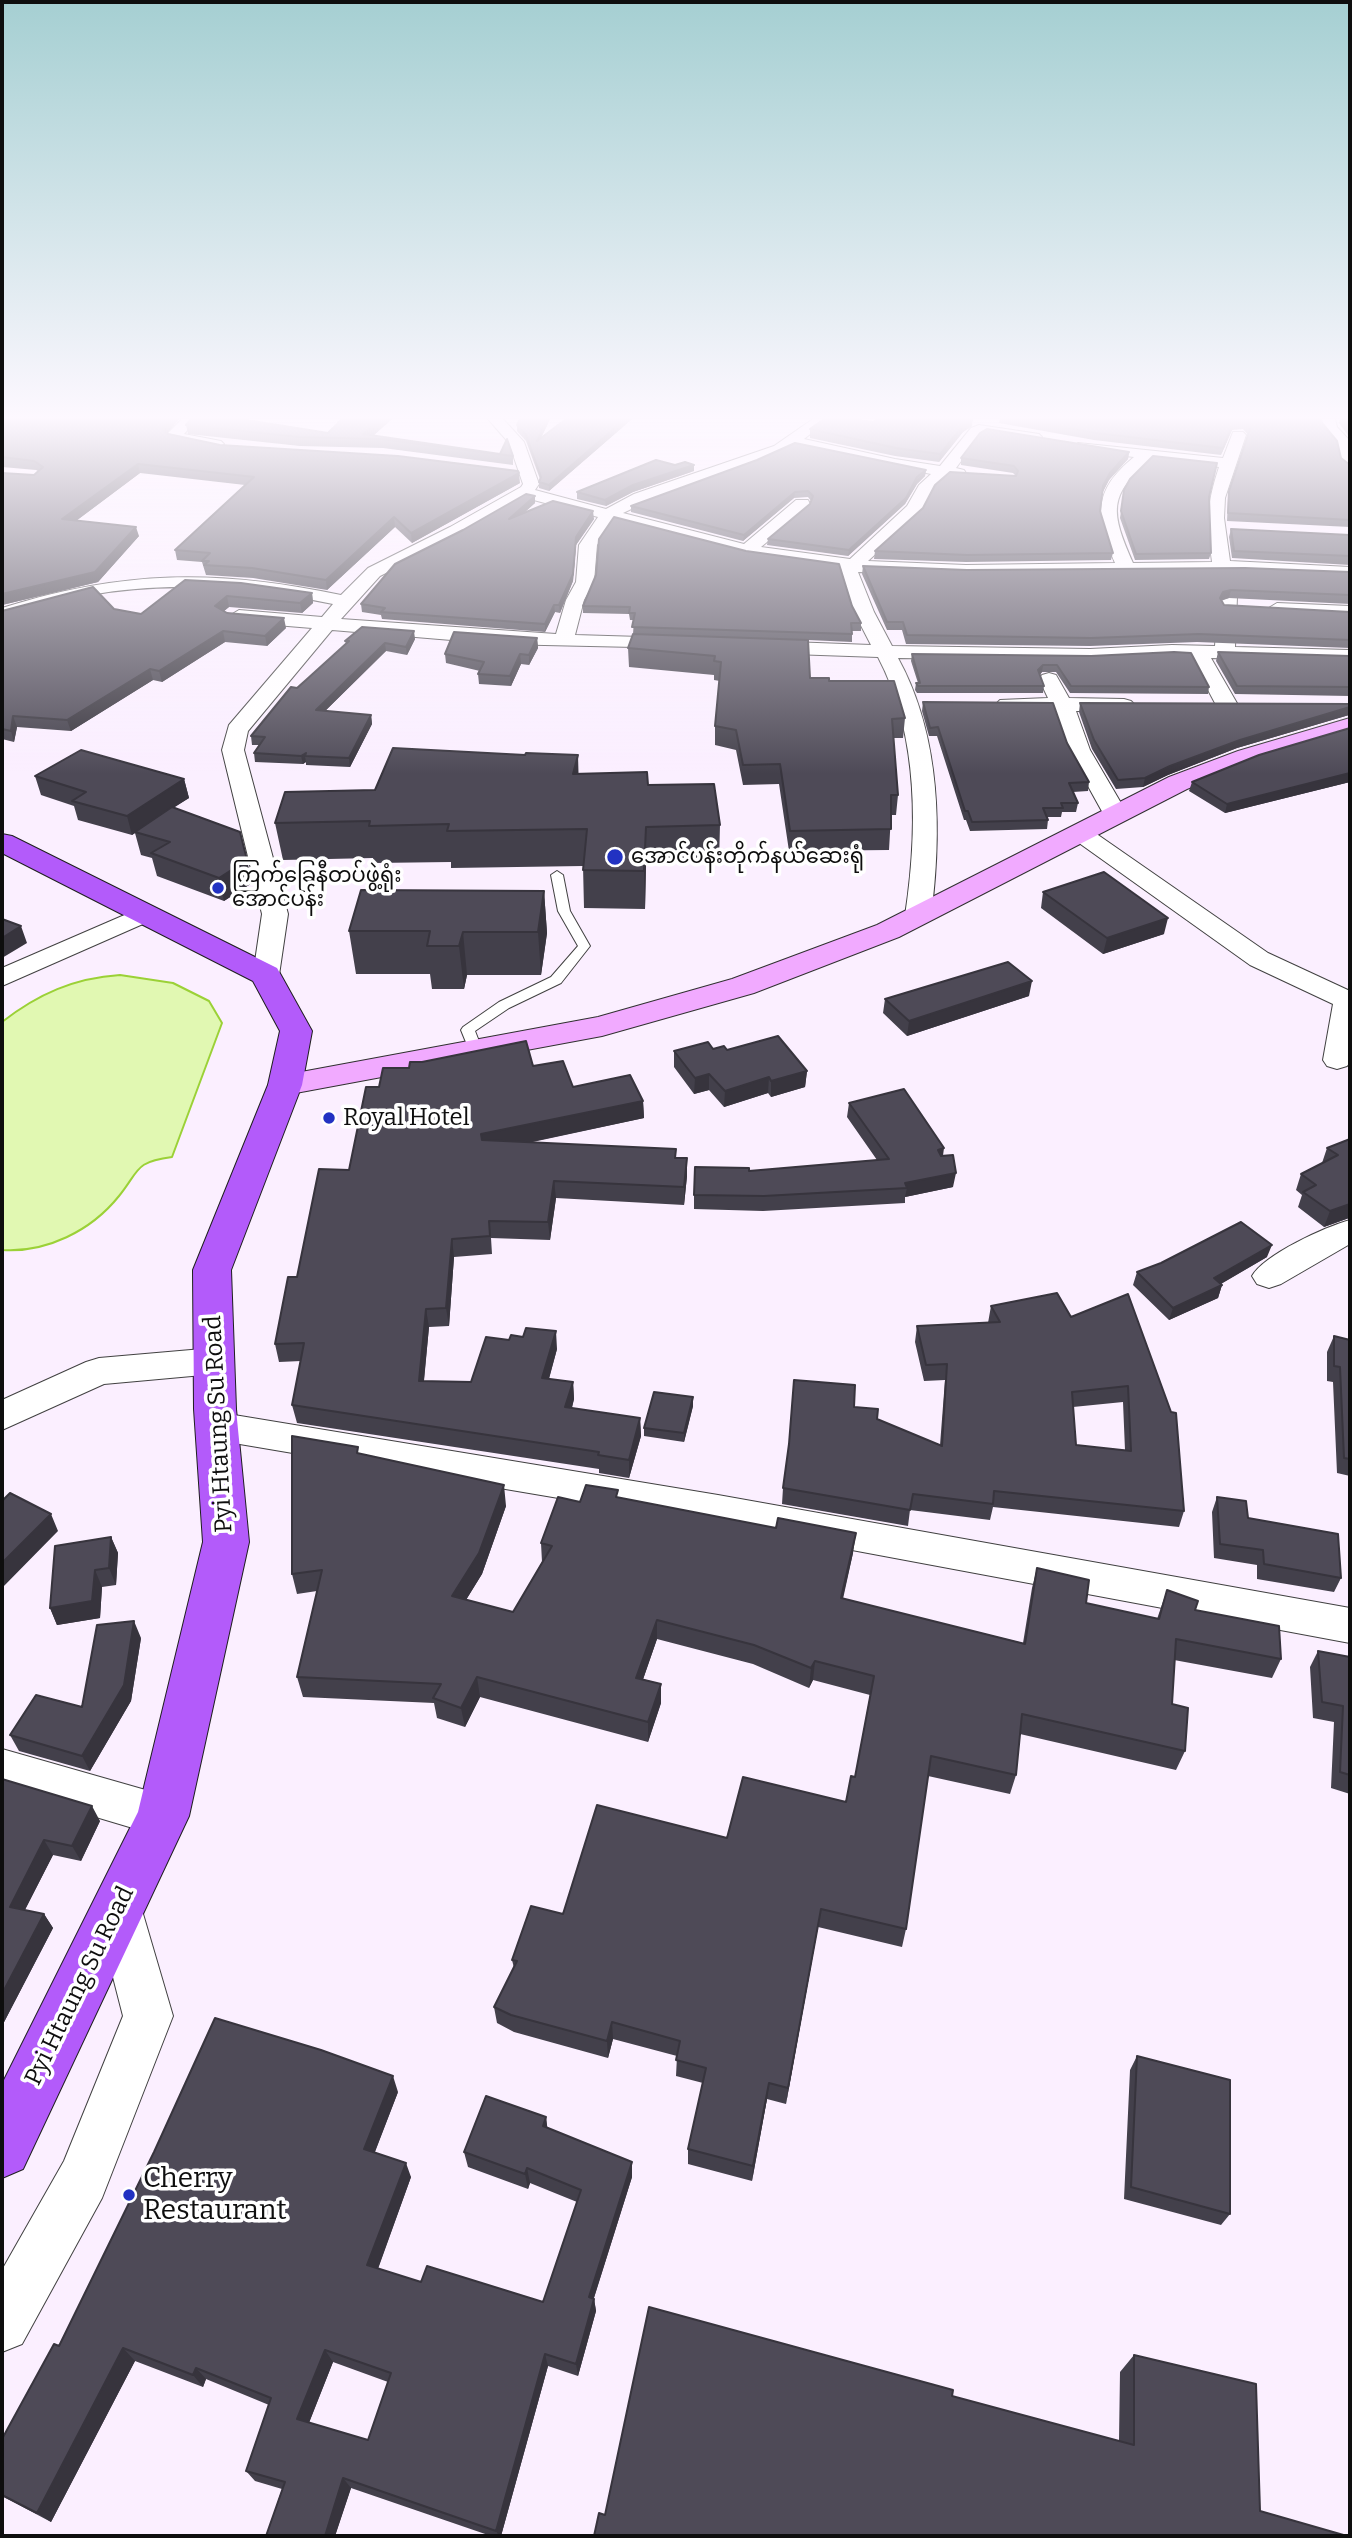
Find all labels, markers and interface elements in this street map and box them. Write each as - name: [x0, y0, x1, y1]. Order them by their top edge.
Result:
- place label: အောင်ပန်းတိုက်နယ်ဆေးရုံ: [631, 844, 864, 870]
- marker: အောင်ပန်းတိုက်နယ်ဆေးရုံ: [605, 847, 625, 867]
- place label: ကြက်ခြေနီတပ်ဖွဲ့ရုံး အောင်ပန်း: [232, 863, 401, 913]
- marker: ကြက်ခြေနီတပ်ဖွဲ့ရုံး အောင်ပန်း: [210, 880, 226, 896]
- place label: Royal Hotel: [343, 1104, 470, 1132]
- marker: Royal Hotel: [321, 1110, 337, 1126]
- street label: Pyi Htaung Su Road: [199, 1315, 239, 1533]
- street label: Pyi Htaung Su Road: [19, 1882, 141, 2090]
- place label: Cherry Restaurant: [143, 2162, 287, 2228]
- marker: Cherry Restaurant: [121, 2187, 137, 2203]

